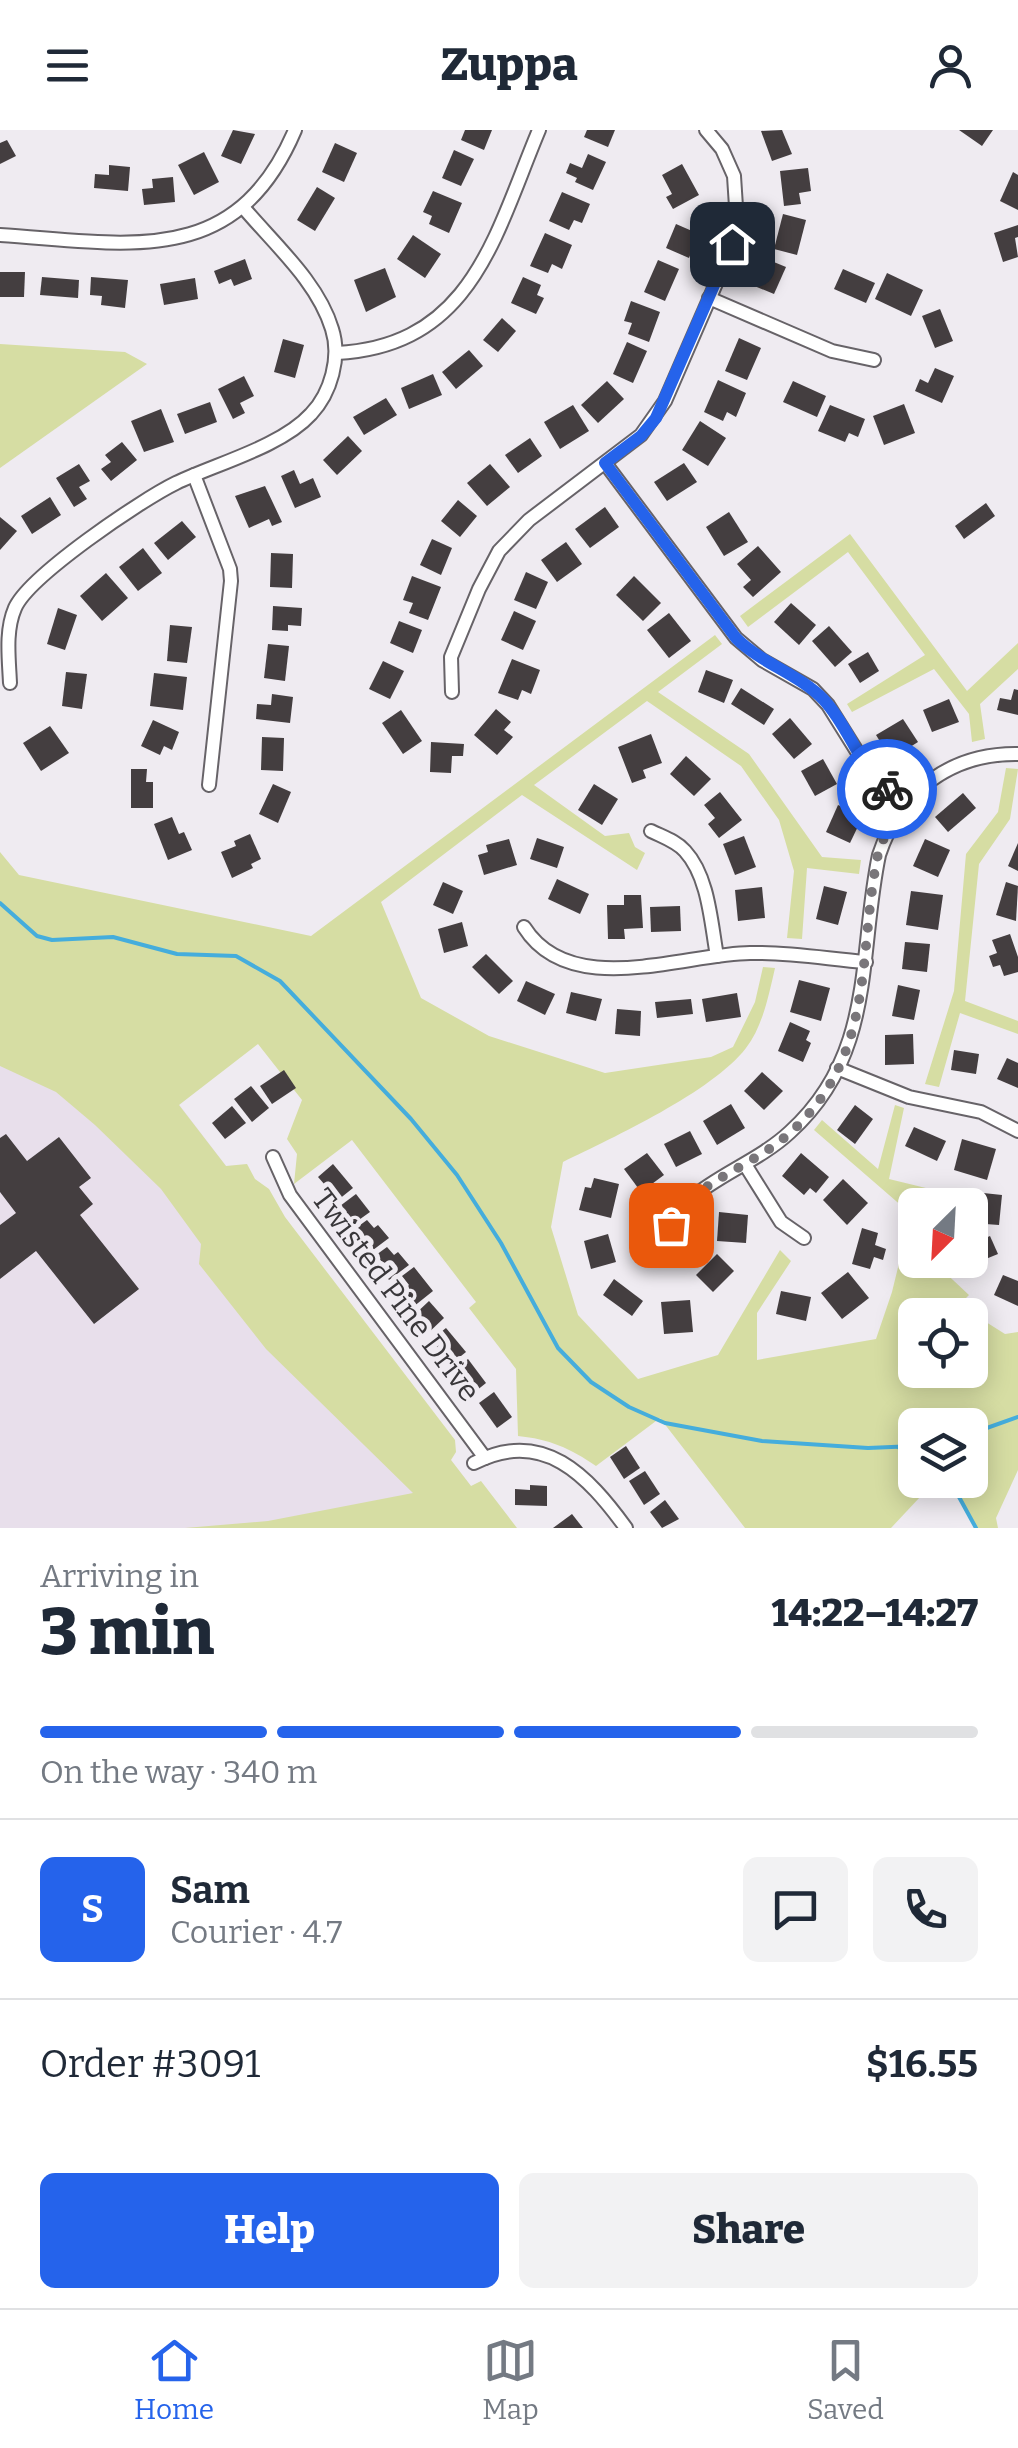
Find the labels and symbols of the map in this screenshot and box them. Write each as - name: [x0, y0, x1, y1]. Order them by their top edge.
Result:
- pin: [690, 202, 775, 287]
- courier: [837, 739, 937, 839]
- street label: Twisted Pine Drive: [304, 1182, 488, 1408]
- pin: [629, 1183, 714, 1268]
- north arrow: [898, 1188, 988, 1278]

